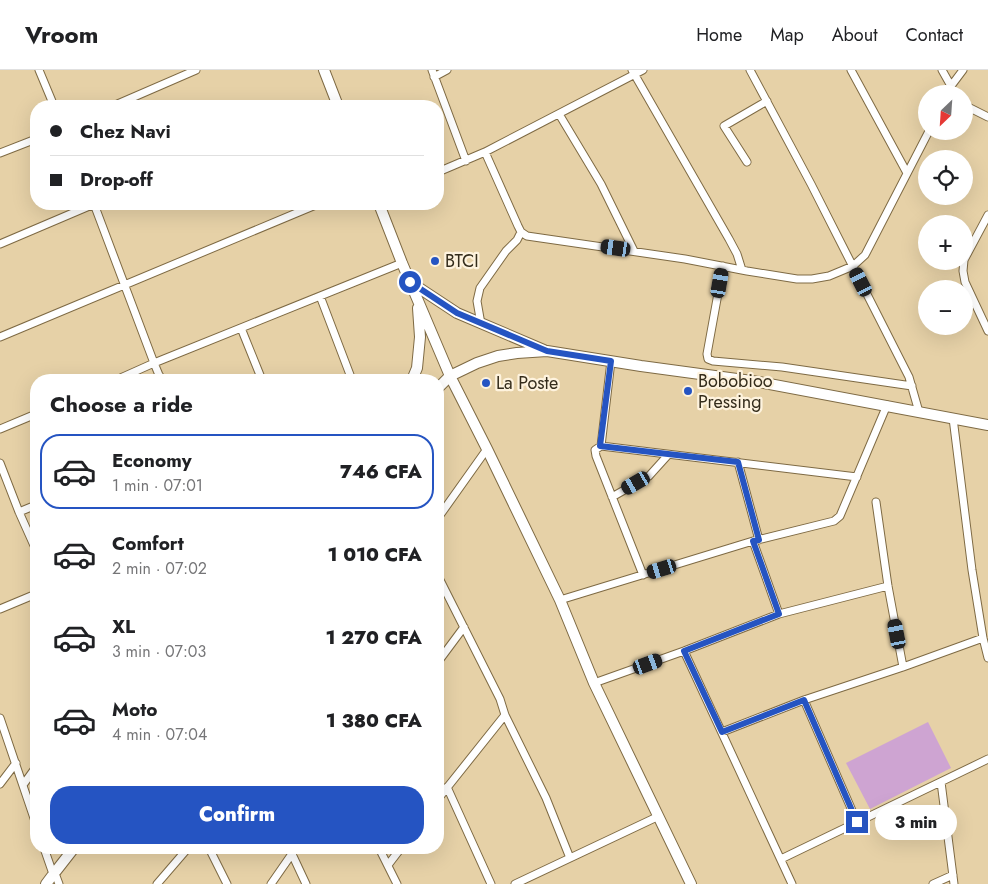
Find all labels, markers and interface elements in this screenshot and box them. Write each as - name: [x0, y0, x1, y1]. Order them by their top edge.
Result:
- text: Vroom: [25, 17, 98, 52]
- text: Home: [696, 22, 742, 48]
- text: Map: [770, 22, 804, 48]
- text: About: [832, 22, 877, 48]
- text: Contact: [905, 22, 963, 48]
- north arrow: [918, 85, 972, 140]
- map controls: [918, 85, 973, 335]
- text: Chez Navi: [80, 118, 171, 145]
- button: locate: [918, 150, 973, 205]
- text: Drop-off: [80, 166, 153, 193]
- button: +: [918, 215, 973, 270]
- car: [600, 238, 631, 258]
- place label: BTCI: [445, 248, 479, 274]
- marker: BTCI: [429, 255, 441, 267]
- car: [847, 265, 874, 299]
- car: [710, 267, 729, 299]
- route start: [399, 271, 421, 293]
- button: −: [918, 280, 973, 335]
- place label: Bobobioo Pressing: [698, 368, 773, 415]
- place label: La Poste: [496, 370, 558, 396]
- marker: La Poste: [480, 377, 492, 389]
- marker: Bobobioo Pressing: [682, 385, 694, 397]
- text: Choose a ride: [50, 388, 193, 420]
- text: Economy: [112, 447, 192, 474]
- icon: car: [52, 449, 97, 494]
- text: 746 CFA: [340, 458, 422, 485]
- car: [619, 469, 652, 497]
- text: 1 min · 07:01: [112, 474, 203, 497]
- text: Comfort: [112, 530, 184, 557]
- icon: car: [52, 532, 97, 577]
- text: 1 010 CFA: [327, 541, 422, 568]
- text: 2 min · 07:02: [112, 557, 207, 580]
- car: [645, 557, 678, 581]
- text: XL: [112, 613, 135, 640]
- icon: car: [52, 615, 97, 660]
- car: [886, 618, 907, 650]
- text: 1 270 CFA: [326, 624, 422, 651]
- text: 3 min · 07:03: [112, 640, 206, 663]
- car: [631, 652, 664, 676]
- text: Moto: [112, 696, 157, 723]
- icon: car: [52, 698, 97, 743]
- text: 1 380 CFA: [326, 707, 422, 734]
- text: 4 min · 07:04: [112, 723, 207, 746]
- button: Confirm: [50, 786, 424, 844]
- callout: 3 min: [874, 804, 957, 840]
- route end: [846, 811, 868, 833]
- text: 3 min: [895, 811, 937, 834]

